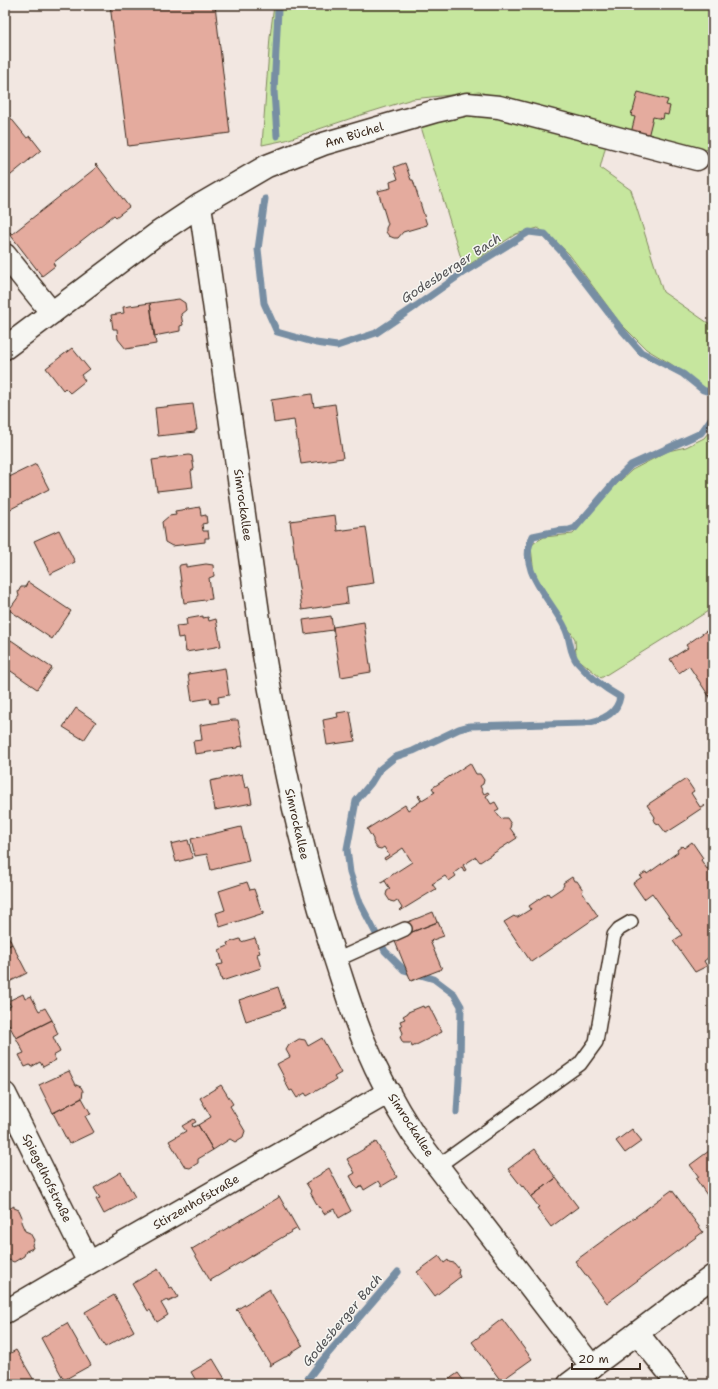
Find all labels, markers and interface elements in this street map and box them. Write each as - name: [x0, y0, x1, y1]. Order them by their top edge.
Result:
- street label: Am Büchel: [323, 118, 386, 151]
- water label: Godesberger Bach: [398, 229, 504, 307]
- street label: Simrockallee: [230, 468, 256, 542]
- street label: Simrockallee: [281, 787, 313, 861]
- street label: Simrockallee: [384, 1090, 438, 1160]
- street label: Spiegelhofstraße: [19, 1131, 75, 1225]
- street label: Stirzenhofstraße: [150, 1171, 242, 1233]
- water label: Godesberger Bach: [298, 1270, 386, 1370]
- scale bar: [572, 1345, 640, 1371]
- text: 20 m: [578, 1351, 609, 1367]

